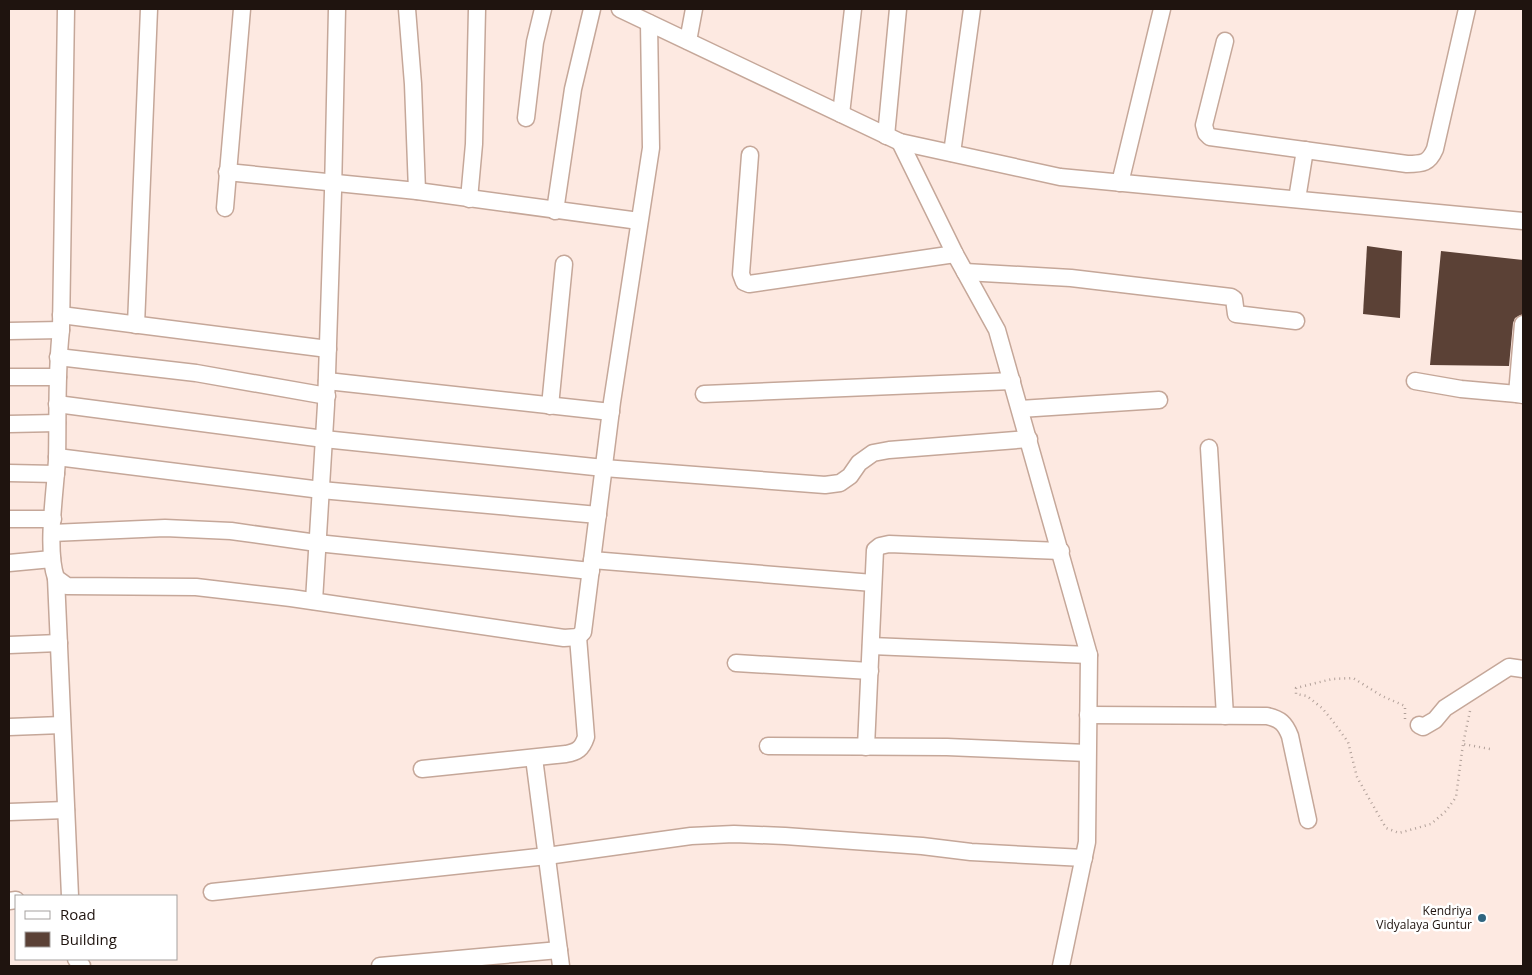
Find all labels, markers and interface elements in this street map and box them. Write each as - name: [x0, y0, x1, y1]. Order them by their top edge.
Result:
- legend: [15, 895, 178, 960]
- place label: Kendriya Vidyalaya Guntur: [1376, 902, 1472, 933]
- text: Road: [60, 904, 96, 924]
- marker: Kendriya Vidyalaya Guntur: [1476, 912, 1488, 924]
- text: Building: [60, 929, 117, 949]

